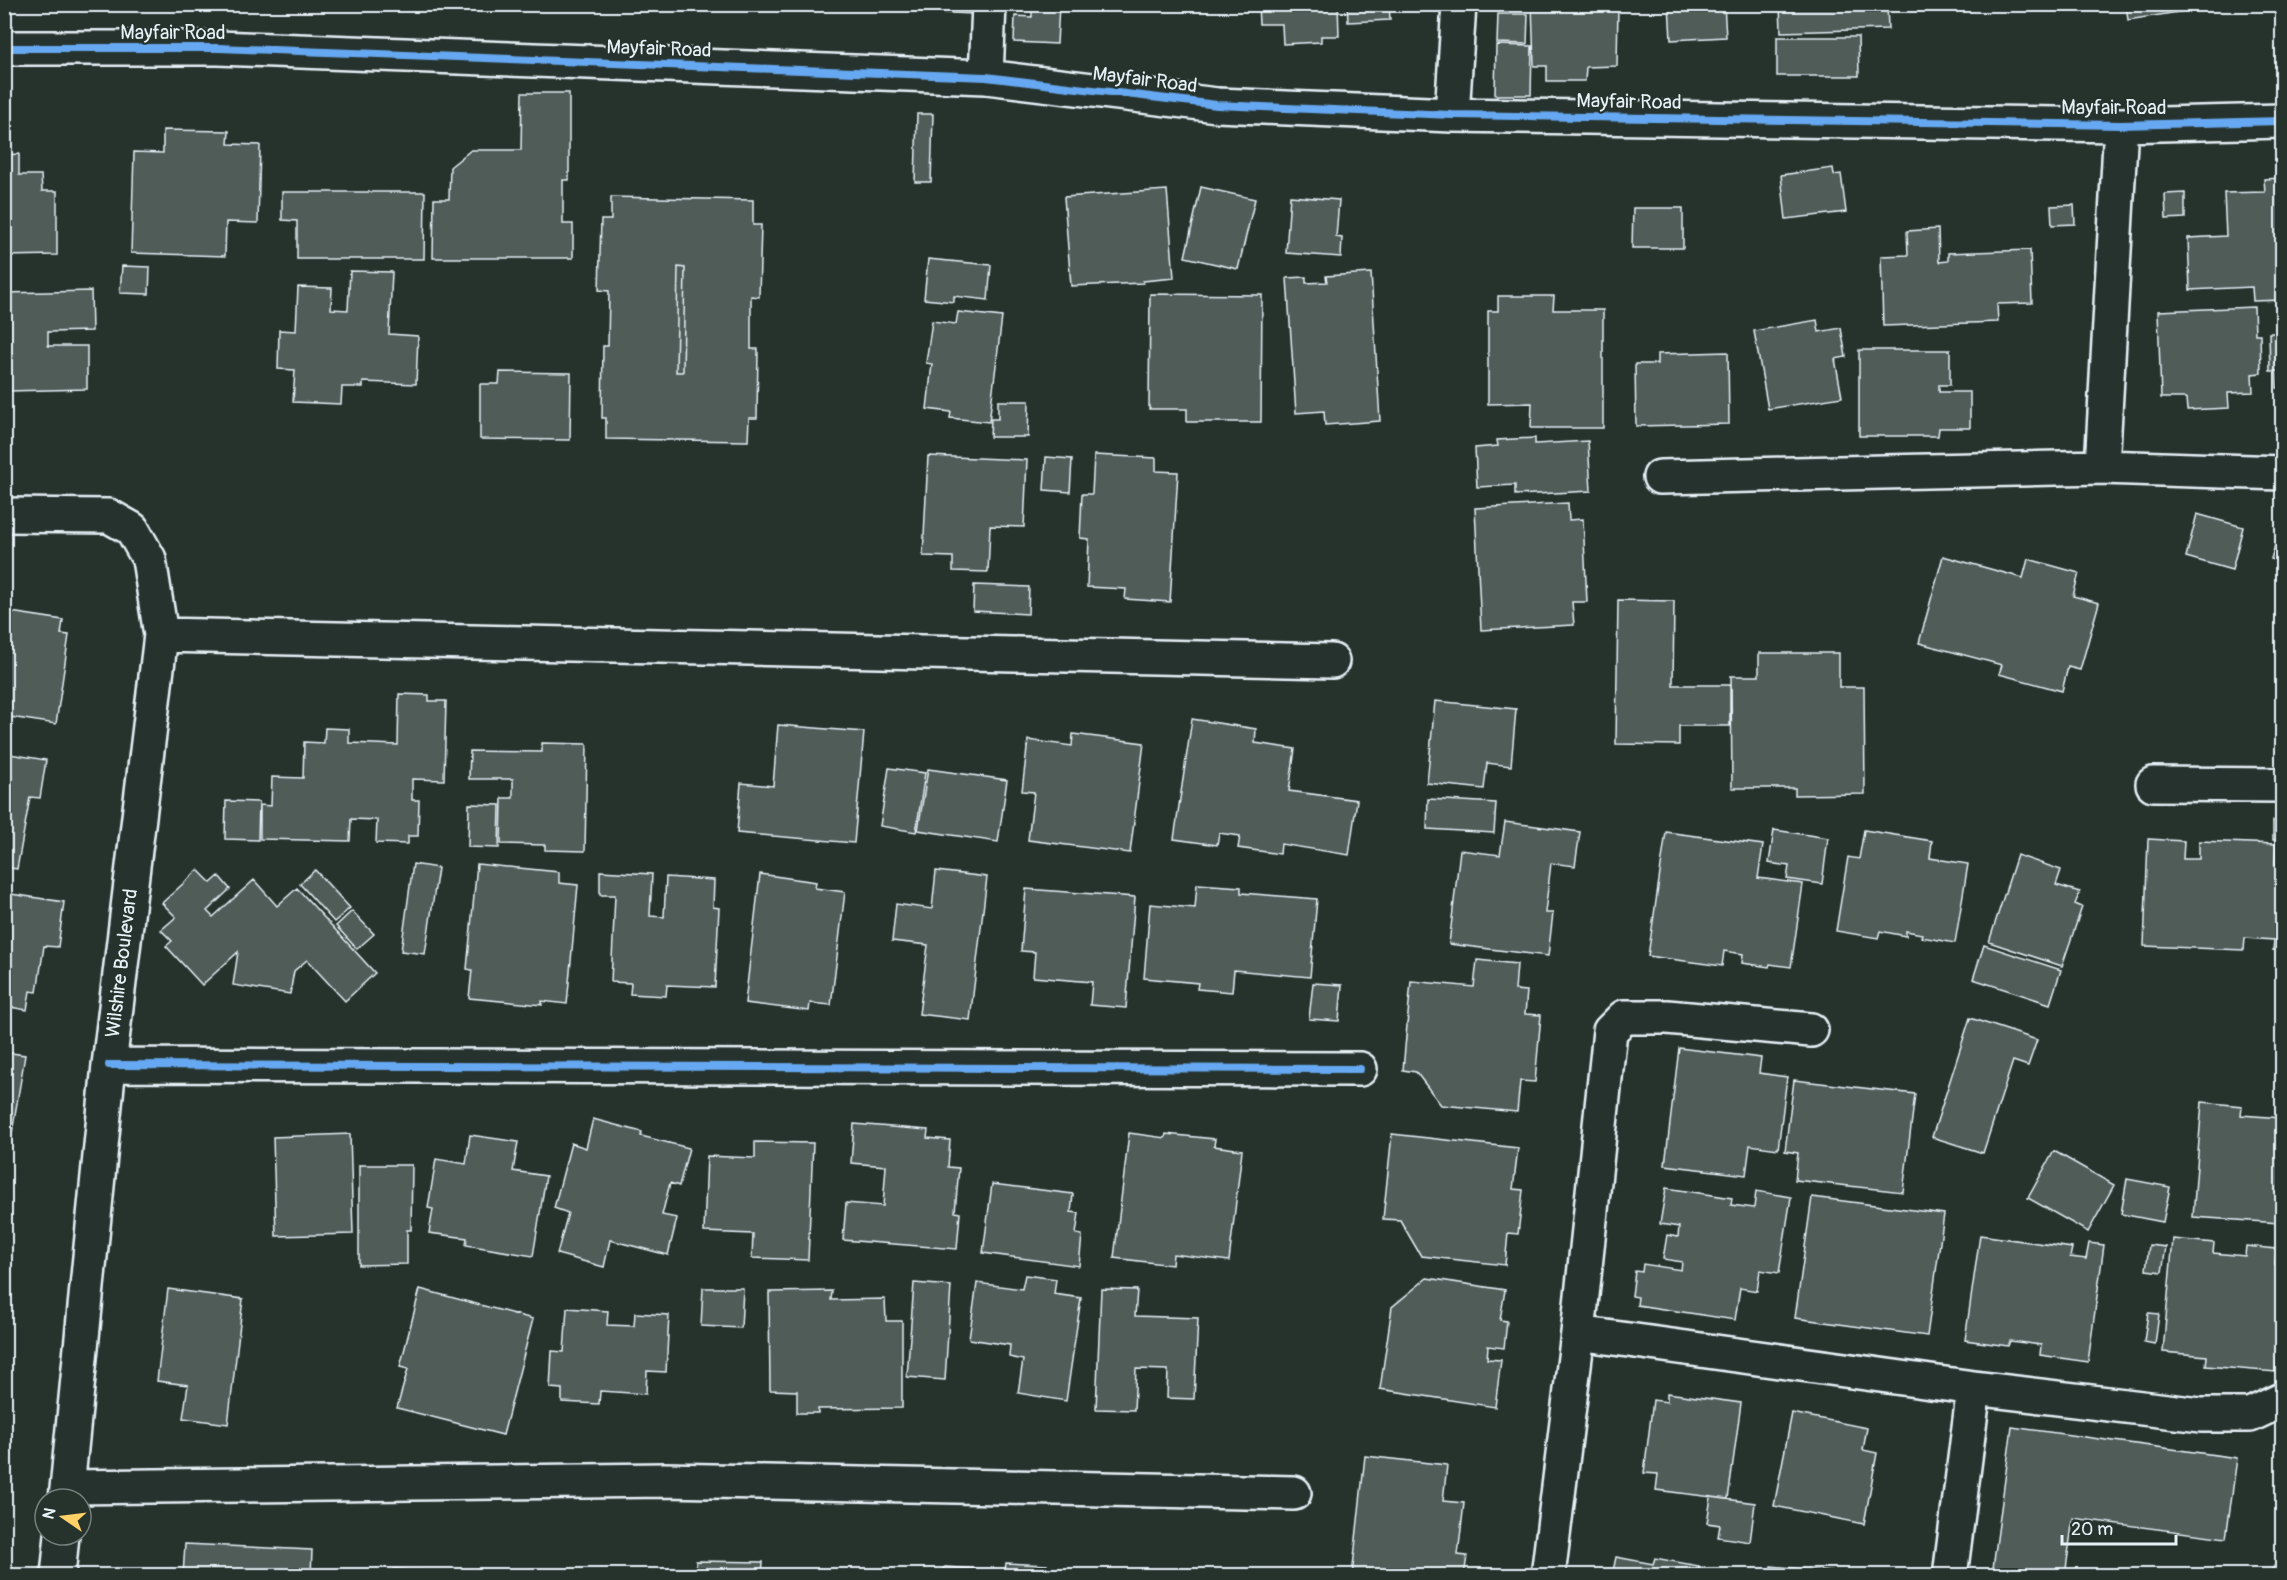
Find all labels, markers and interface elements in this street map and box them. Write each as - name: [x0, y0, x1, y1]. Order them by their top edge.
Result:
- street label: Mayfair Road: [120, 20, 226, 45]
- street label: Mayfair Road: [606, 34, 712, 63]
- street label: Mayfair Road: [1091, 61, 1199, 98]
- street label: Mayfair Road: [1576, 88, 1682, 115]
- street label: Mayfair Road: [2061, 95, 2167, 120]
- street label: Wilshire Boulevard: [100, 887, 143, 1039]
- north arrow: [33, 1487, 93, 1547]
- text: N: [38, 1506, 60, 1521]
- scale bar: [2062, 1508, 2176, 1546]
- text: 20 m: [2071, 1518, 2113, 1541]

